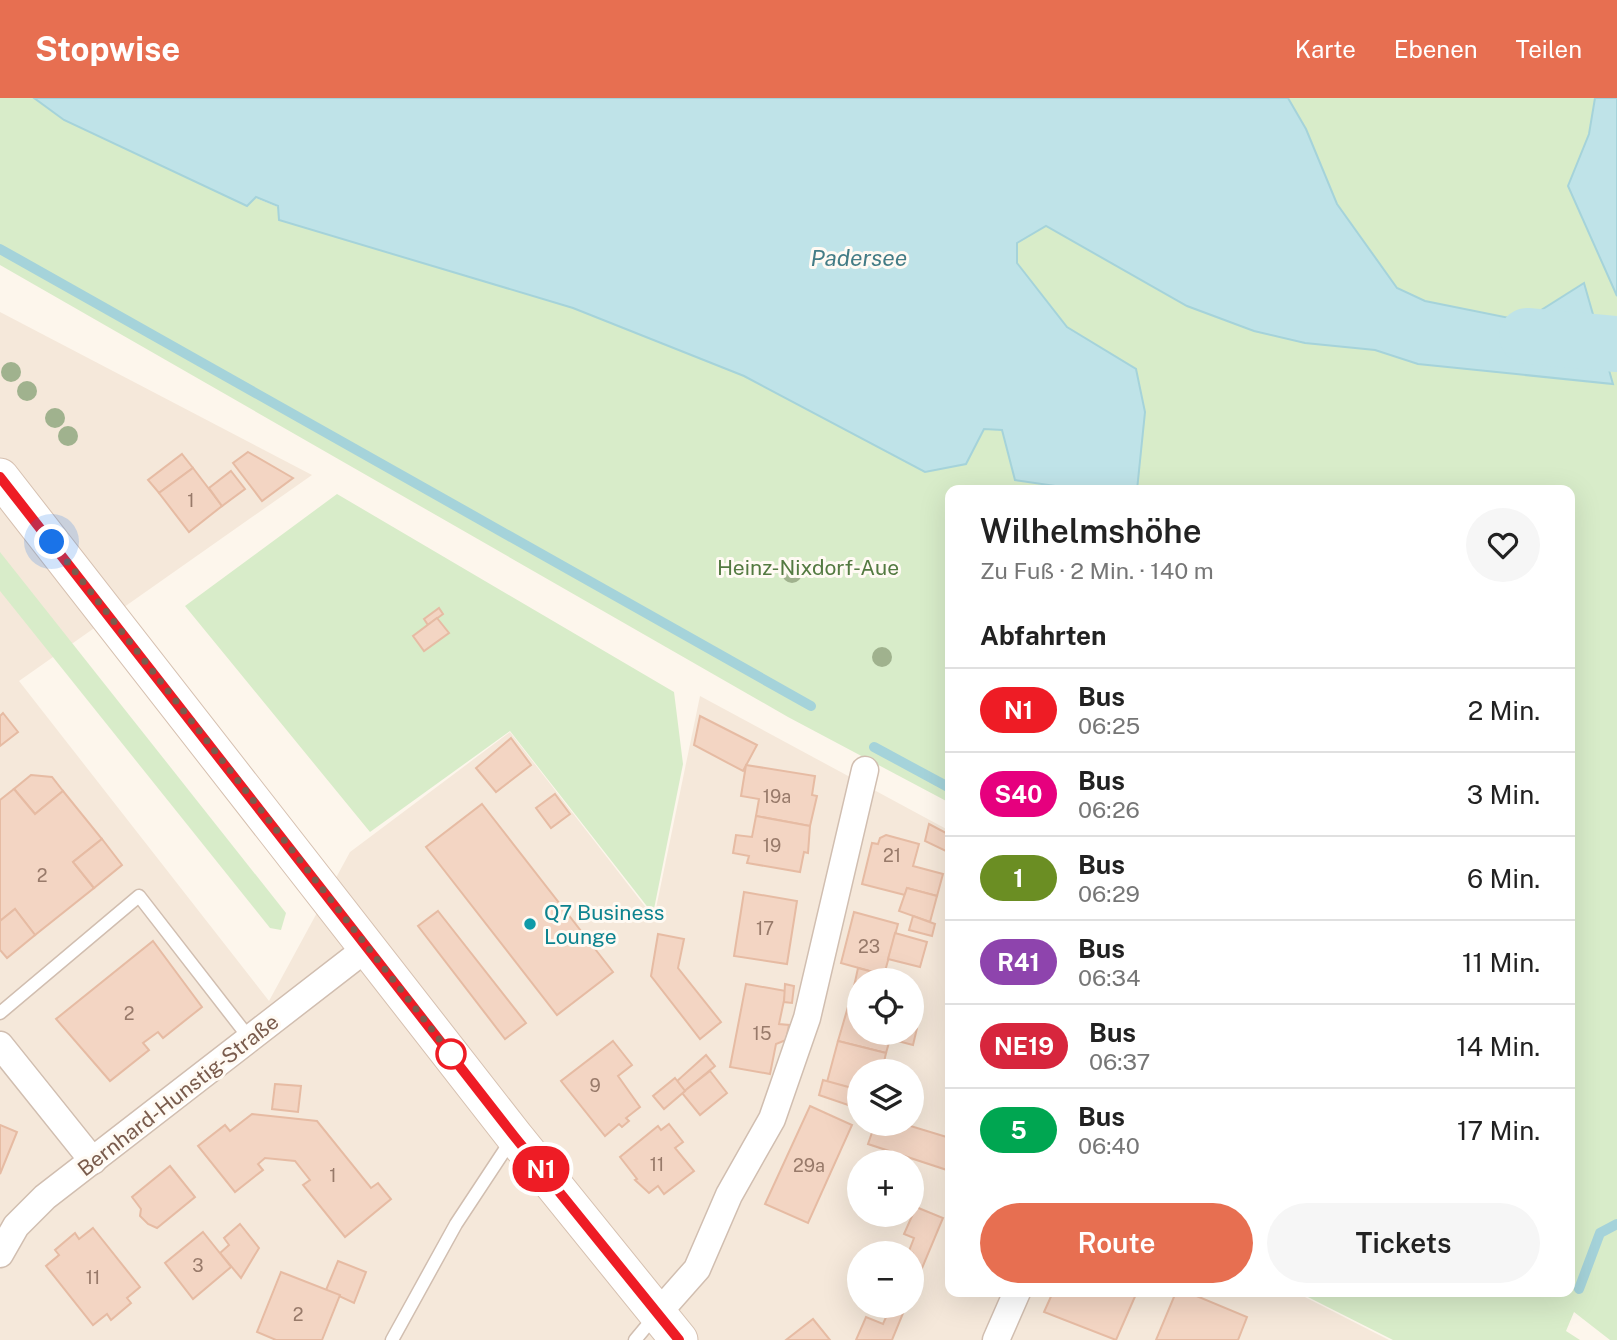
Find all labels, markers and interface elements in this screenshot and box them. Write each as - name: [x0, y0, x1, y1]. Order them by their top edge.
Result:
- text: Stopwise: [35, 30, 180, 68]
- text: Karte: [1295, 35, 1356, 63]
- text: Ebenen: [1394, 35, 1478, 63]
- text: Teilen: [1516, 35, 1582, 63]
- water label: Padersee: [811, 244, 907, 271]
- house number: 1: [187, 490, 195, 511]
- button: heart: [1466, 508, 1540, 582]
- text: Wilhelmshöhe: [980, 512, 1202, 550]
- your location: [34, 524, 69, 559]
- park label: Heinz-Nixdorf-Aue: [717, 555, 899, 580]
- text: Zu Fuß · 2 Min. · 140 m: [980, 557, 1214, 584]
- text: Abfahrten: [980, 620, 1106, 651]
- text: Bus: [1078, 681, 1125, 712]
- text: 2 Min.: [1468, 695, 1540, 726]
- text: N1: [1004, 696, 1033, 724]
- text: 06:25: [1078, 712, 1140, 739]
- text: Bus: [1078, 765, 1125, 796]
- text: 3 Min.: [1467, 779, 1540, 810]
- text: S40: [995, 780, 1042, 808]
- house number: 19a: [763, 786, 791, 807]
- text: 06:26: [1078, 796, 1140, 823]
- house number: 19: [763, 835, 781, 856]
- house number: 21: [883, 845, 901, 866]
- text: Bus: [1078, 849, 1125, 880]
- text: 6 Min.: [1467, 863, 1540, 894]
- text: 1: [1013, 864, 1024, 892]
- house number: 2: [37, 865, 47, 886]
- text: 06:29: [1078, 880, 1140, 907]
- place label: Q7 Business Lounge: [544, 900, 665, 949]
- marker: Q7 Business Lounge: [522, 916, 538, 932]
- house number: 17: [756, 918, 774, 939]
- text: Bus: [1078, 933, 1125, 964]
- house number: 23: [858, 936, 880, 957]
- text: 11 Min.: [1462, 947, 1540, 978]
- text: R41: [997, 948, 1040, 976]
- text: 06:34: [1078, 964, 1140, 991]
- map controls: [847, 968, 924, 1318]
- button: locate: [847, 968, 924, 1045]
- house number: 2: [124, 1003, 134, 1024]
- street label: Bernhard-Hunstig-Straße: [73, 1009, 283, 1181]
- text: Bus: [1089, 1017, 1136, 1048]
- house number: 15: [753, 1023, 771, 1044]
- text: 14 Min.: [1456, 1031, 1540, 1062]
- text: NE19: [994, 1032, 1054, 1060]
- unlabelled marker: [436, 1039, 466, 1069]
- text: 06:37: [1089, 1048, 1150, 1075]
- button: layers: [847, 1059, 924, 1136]
- house number: 9: [589, 1075, 601, 1096]
- text: Bus: [1078, 1101, 1125, 1132]
- text: 17 Min.: [1457, 1115, 1540, 1146]
- text: 5: [1010, 1116, 1027, 1144]
- text: 06:40: [1078, 1132, 1140, 1159]
- line badge: N1: [510, 1146, 572, 1192]
- button: +: [847, 1150, 924, 1227]
- house number: 11: [650, 1154, 664, 1175]
- text: N1: [526, 1155, 556, 1183]
- house number: 29a: [793, 1155, 825, 1176]
- house number: 1: [329, 1165, 337, 1186]
- button: Route: [980, 1203, 1253, 1283]
- button: Tickets: [1267, 1203, 1540, 1283]
- button: −: [847, 1241, 924, 1318]
- house number: 3: [192, 1255, 204, 1276]
- house number: 11: [86, 1267, 100, 1288]
- house number: 2: [293, 1304, 303, 1325]

